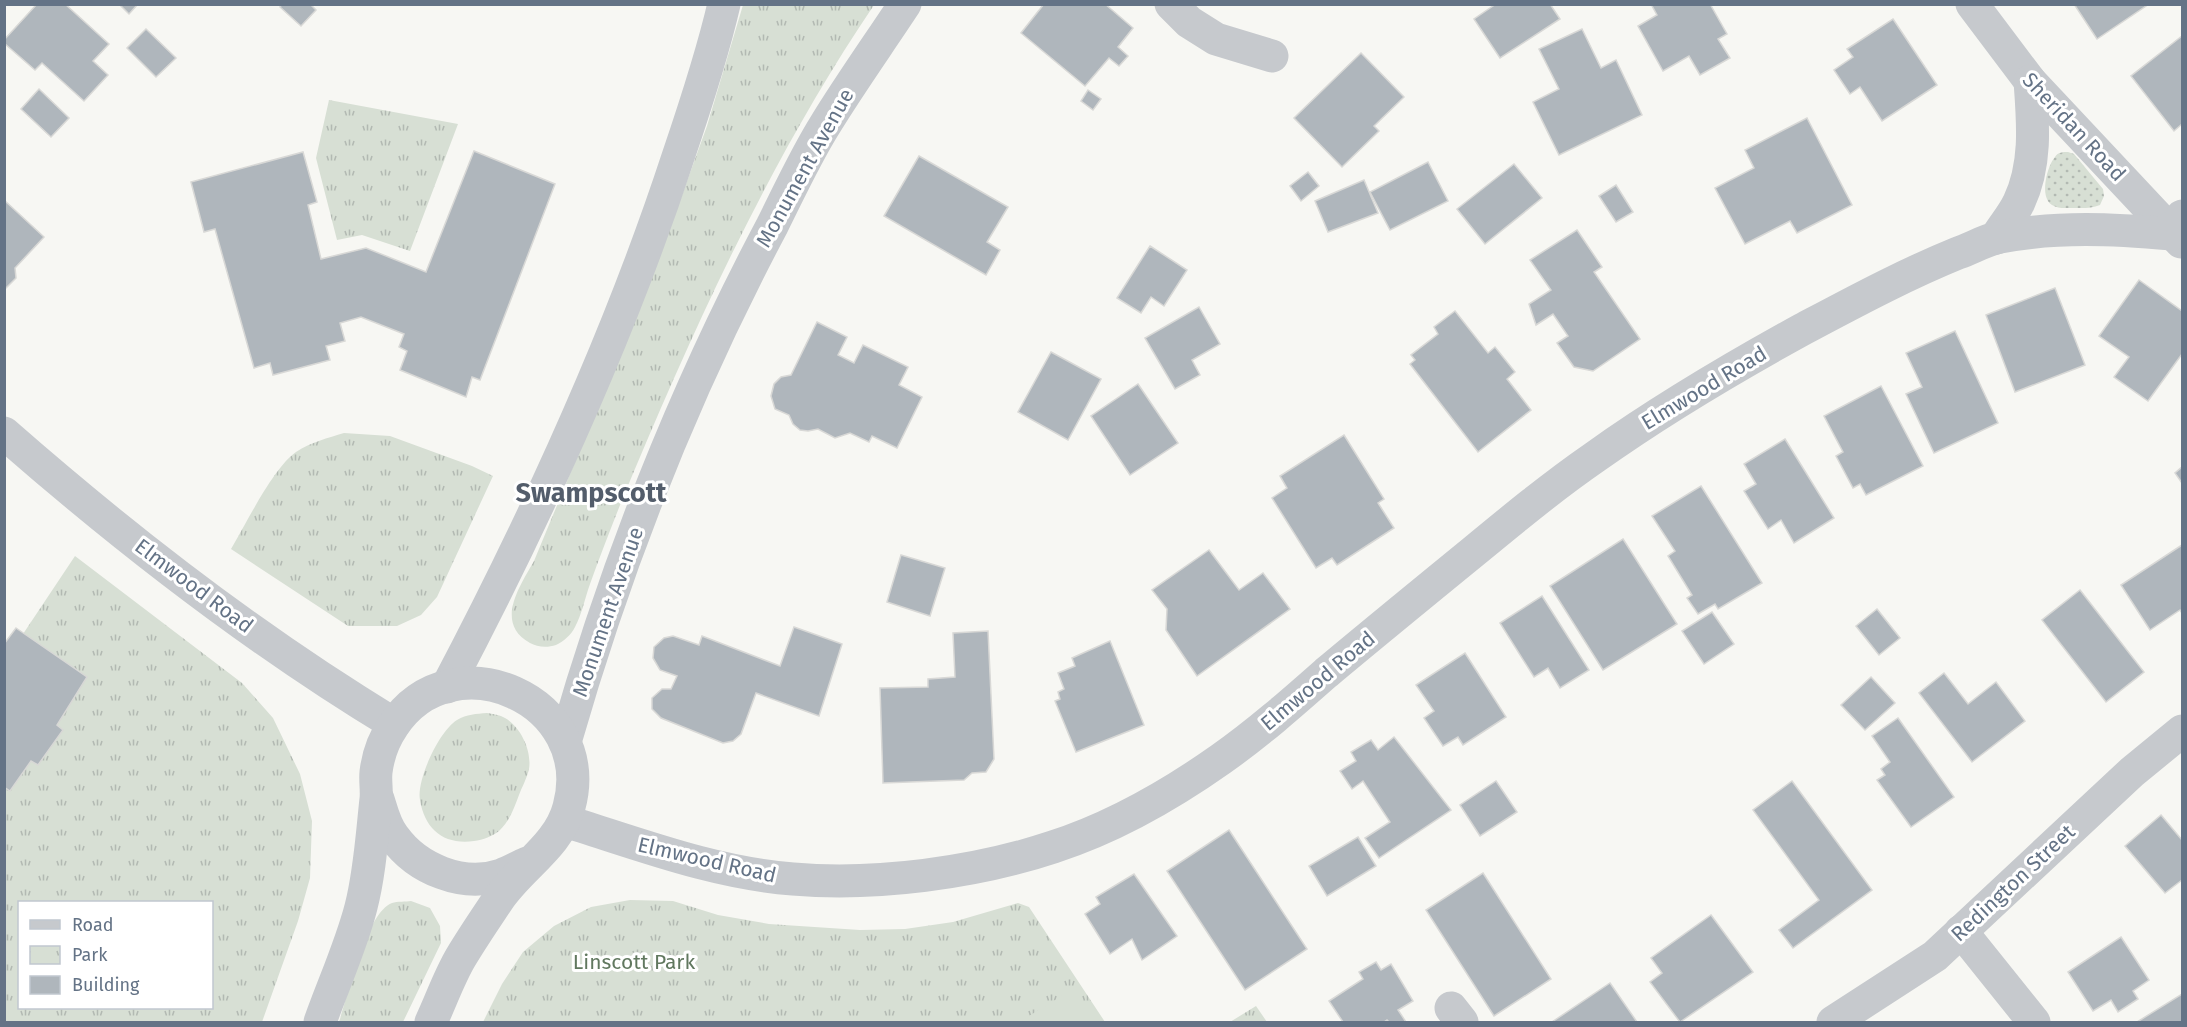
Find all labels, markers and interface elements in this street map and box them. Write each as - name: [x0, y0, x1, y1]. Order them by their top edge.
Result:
- street label: Sheridan Road: [2017, 67, 2131, 187]
- street label: Monument Avenue: [751, 84, 859, 252]
- street label: Elmwood Road: [1637, 340, 1771, 436]
- district label: Swampscott: [515, 477, 667, 509]
- street label: Monument Avenue: [567, 524, 649, 700]
- street label: Elmwood Road: [130, 533, 258, 639]
- street label: Elmwood Road: [1255, 626, 1381, 736]
- street label: Redington Street: [1946, 819, 2081, 947]
- street label: Elmwood Road: [635, 831, 779, 889]
- legend: [18, 901, 213, 1009]
- text: Road: [72, 914, 114, 936]
- text: Park: [72, 944, 108, 966]
- park label: Linscott Park: [573, 949, 695, 975]
- text: Building: [72, 974, 140, 996]

